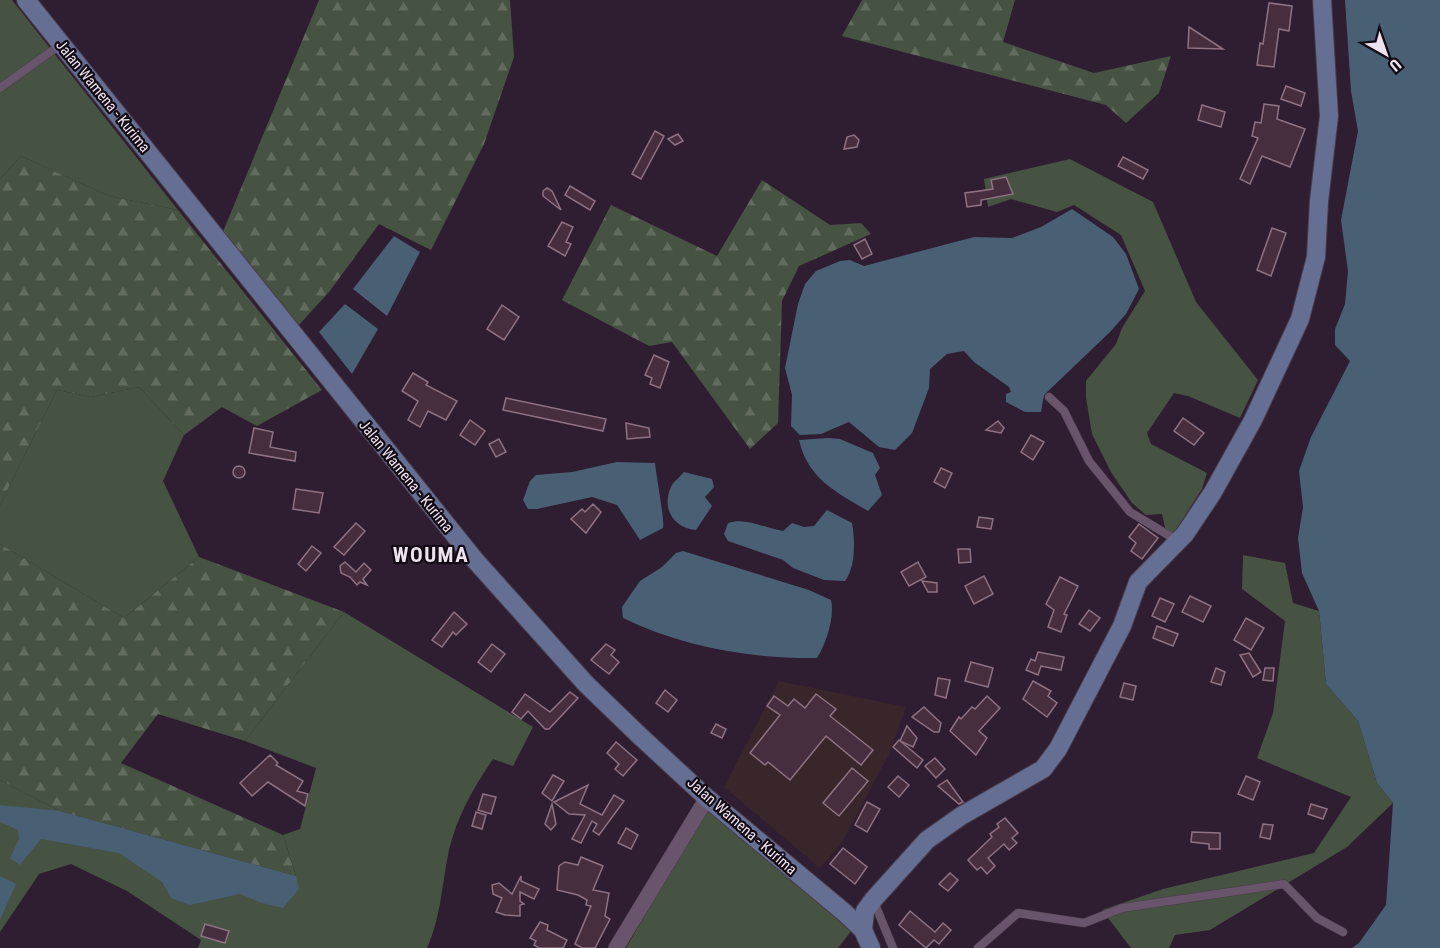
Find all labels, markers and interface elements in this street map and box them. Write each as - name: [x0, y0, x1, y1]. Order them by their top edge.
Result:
- north arrow: [1356, 24, 1416, 84]
- street label: Jalan Wamena - Kurima: [52, 36, 154, 156]
- text: U: [1386, 55, 1405, 75]
- street label: Jalan Wamena - Kurima: [355, 416, 457, 536]
- district label: WOUMA: [393, 543, 469, 567]
- street label: Jalan Wamena - Kurima: [684, 774, 800, 878]

